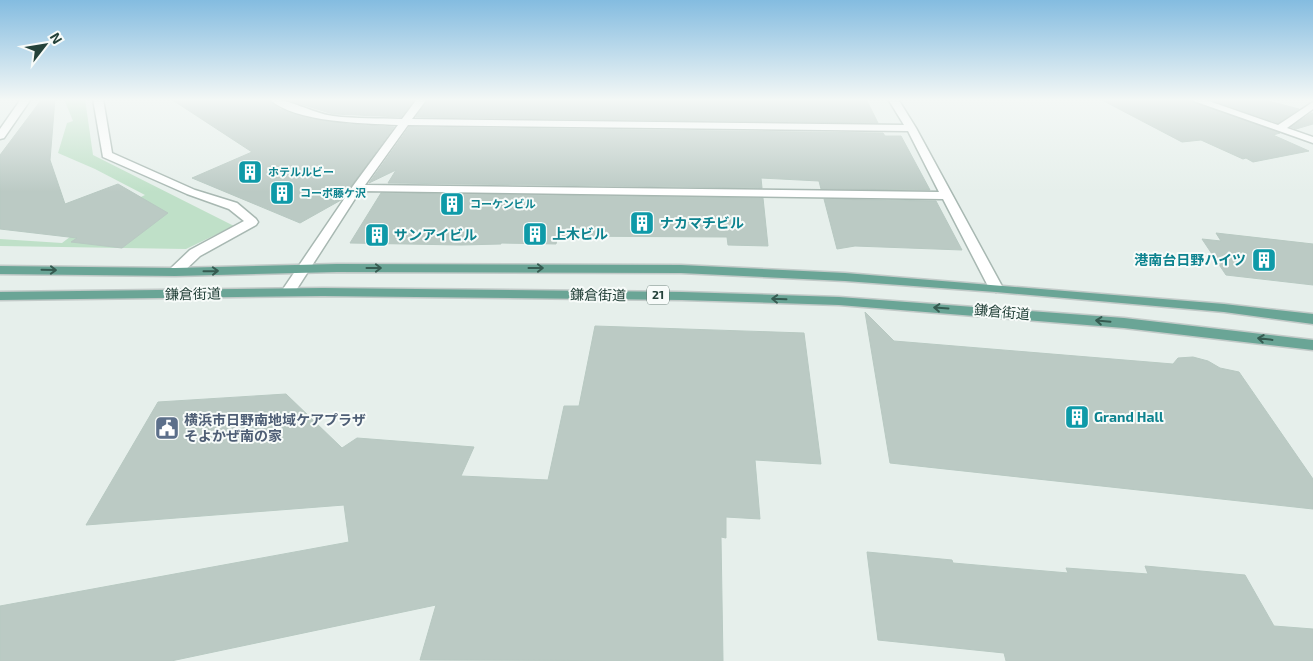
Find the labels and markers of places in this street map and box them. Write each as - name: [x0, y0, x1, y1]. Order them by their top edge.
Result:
- building icon: ホテルルビー: [237, 159, 263, 185]
- place label: ホテルルビー: [268, 165, 334, 178]
- building icon: コーポ藤ケ沢: [269, 180, 295, 206]
- place label: コーポ藤ケ沢: [300, 186, 366, 199]
- building icon: コーケンビル: [439, 191, 465, 217]
- place label: コーケンビル: [470, 197, 536, 210]
- building icon: ナカマチビル: [629, 210, 655, 236]
- place label: ナカマチビル: [660, 214, 744, 231]
- building icon: 上木ビル: [522, 221, 548, 247]
- building icon: サンアイビル: [364, 222, 390, 248]
- place label: 上木ビル: [552, 225, 608, 242]
- place label: サンアイビル: [394, 226, 477, 243]
- building icon: 港南台日野ハイツ: [1251, 247, 1277, 273]
- place label: 港南台日野ハイツ: [1134, 251, 1246, 268]
- building icon: Grand Hall: [1064, 404, 1090, 430]
- place label: Grand Hall: [1094, 408, 1164, 425]
- place label: 横浜市日野南地域ケアプラザ そよかぜ南の家: [184, 411, 366, 444]
- public building icon: 横浜市日野南地域ケアプラザ そよかぜ南の家: [154, 415, 180, 441]

